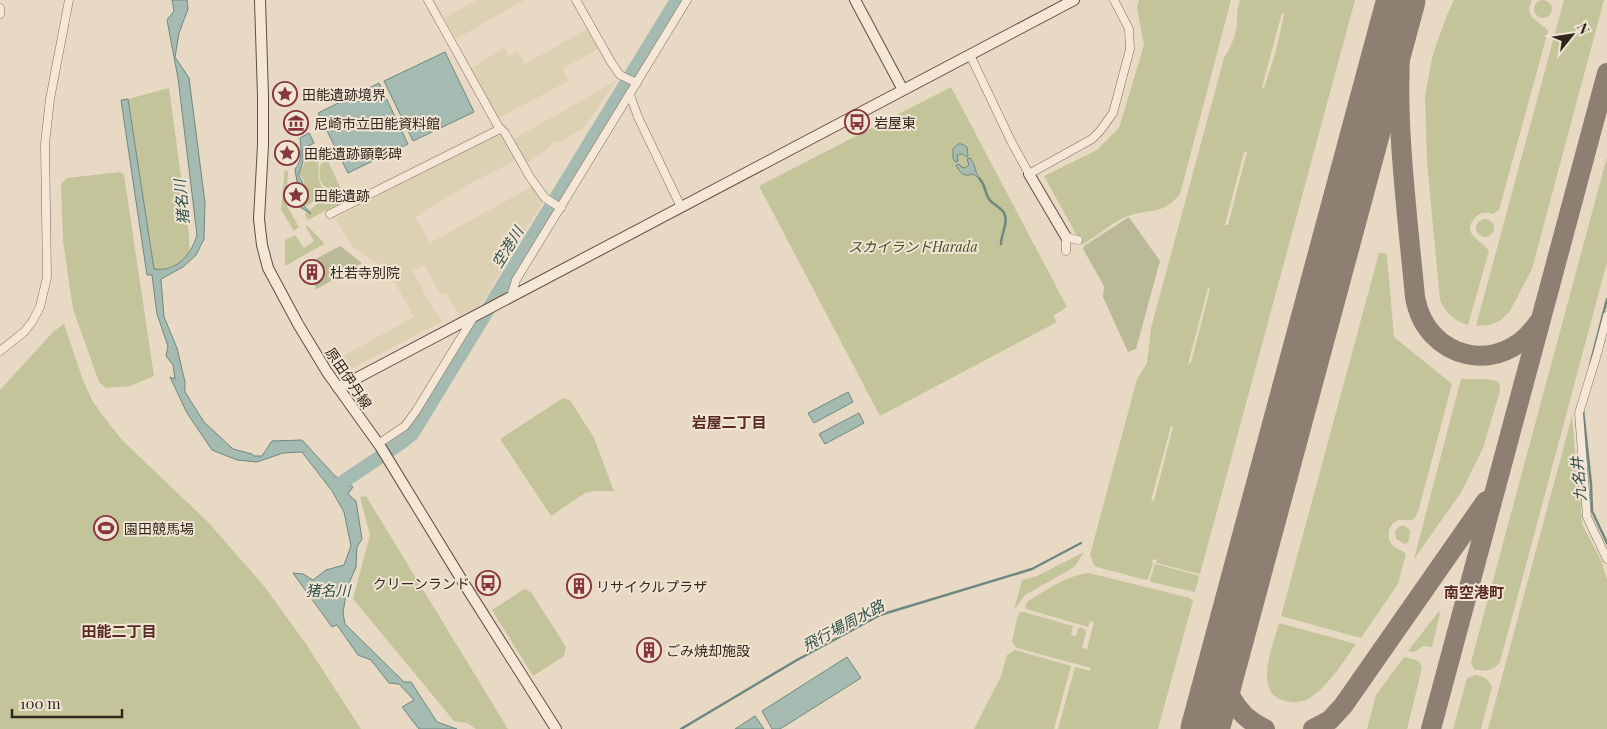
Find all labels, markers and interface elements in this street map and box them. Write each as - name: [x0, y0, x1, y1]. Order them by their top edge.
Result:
- north arrow: [1547, 10, 1597, 60]
- text: N: [1573, 19, 1594, 37]
- place icon: 田能遺跡境界: [272, 81, 298, 107]
- place label: 田能遺跡境界: [302, 85, 386, 104]
- bus stop icon: 岩屋東: [844, 109, 870, 135]
- museum icon: 尼崎市立田能資料館: [283, 110, 309, 136]
- place label: 岩屋東: [874, 113, 916, 132]
- place label: 尼崎市立田能資料館: [314, 114, 440, 133]
- place icon: 田能遺跡顕彰碑: [274, 140, 300, 166]
- place label: 田能遺跡顕彰碑: [304, 144, 402, 163]
- water label: 猪名川: [169, 177, 193, 225]
- place icon: 田能遺跡: [283, 182, 309, 208]
- place label: 田能遺跡: [314, 186, 370, 205]
- water label: 空港川: [487, 221, 528, 271]
- park label: スカイランドHarada: [848, 237, 978, 256]
- building icon: 杜若寺別院: [299, 259, 325, 285]
- place label: 杜若寺別院: [330, 263, 400, 282]
- street label: 原田伊丹線: [322, 344, 376, 412]
- district label: 岩屋二丁目: [691, 412, 767, 432]
- water label: 九名井: [1566, 454, 1590, 502]
- sports icon: 園田競馬場: [93, 515, 119, 541]
- place label: 園田競馬場: [124, 519, 194, 538]
- bus stop icon: クリーンランド: [475, 570, 501, 596]
- building icon: リサイクルプラザ: [566, 573, 592, 599]
- place label: クリーンランド: [373, 574, 470, 593]
- place label: リサイクルプラザ: [596, 577, 707, 596]
- water label: 猪名川: [305, 580, 352, 600]
- district label: 南空港町: [1444, 582, 1504, 602]
- water label: 飛行場周水路: [799, 594, 889, 655]
- district label: 田能二丁目: [81, 621, 157, 641]
- building icon: ごみ焼却施設: [636, 637, 662, 663]
- place label: ごみ焼却施設: [666, 641, 750, 660]
- scale bar: [12, 686, 122, 718]
- text: 100 m: [20, 693, 61, 713]

